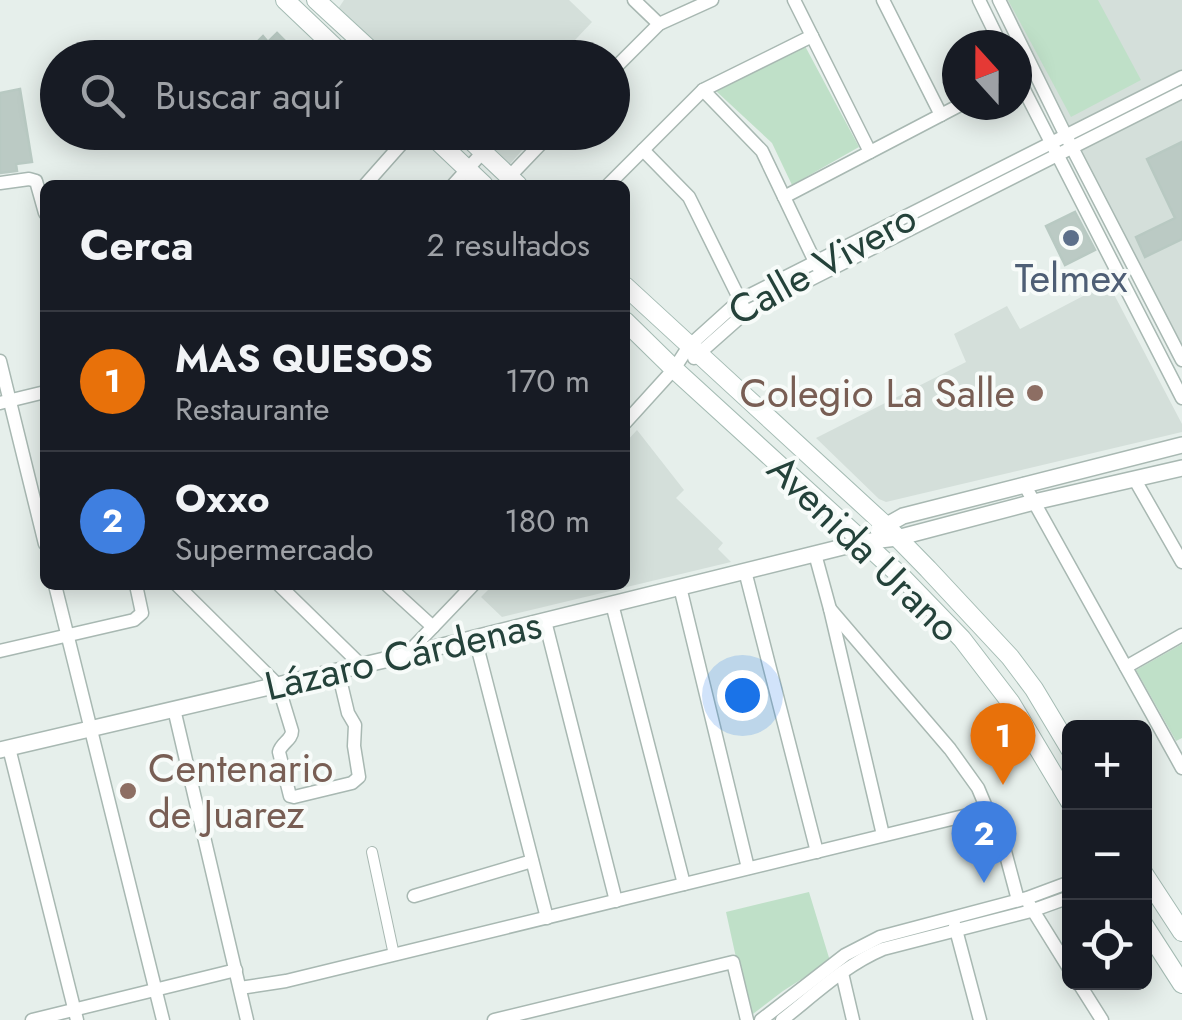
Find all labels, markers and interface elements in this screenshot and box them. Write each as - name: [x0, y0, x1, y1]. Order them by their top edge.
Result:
- north arrow: [942, 30, 1032, 120]
- search box: [40, 40, 630, 150]
- icon: search: [75, 68, 130, 123]
- text: Buscar aquí: [155, 68, 342, 123]
- street label: Calle Vivero: [717, 188, 927, 340]
- text: Cerca: [80, 215, 194, 276]
- text: 2 resultados: [426, 222, 590, 268]
- marker: Telmex: [1060, 227, 1082, 249]
- place label: Telmex: [1015, 249, 1127, 307]
- text: MAS QUESOS: [175, 331, 433, 386]
- text: 1: [104, 358, 121, 404]
- text: 170 m: [505, 358, 590, 404]
- place label: Colegio La Salle: [740, 364, 1015, 422]
- marker: Colegio La Salle: [1024, 382, 1046, 404]
- text: Restaurante: [175, 386, 330, 432]
- street label: Avenida Urano: [755, 441, 973, 655]
- text: Oxxo: [175, 471, 270, 526]
- text: 2: [102, 498, 123, 544]
- text: 180 m: [504, 498, 590, 544]
- text: Supermercado: [175, 526, 373, 572]
- street label: Lázaro Cárdenas: [259, 595, 547, 715]
- your location: [717, 670, 768, 721]
- pin: 1: [970, 702, 1036, 785]
- map controls: [1062, 720, 1152, 990]
- button: +: [1062, 720, 1152, 810]
- place label: Centenario de Juarez: [148, 739, 333, 843]
- marker: Centenario de Juarez: [117, 780, 139, 802]
- pin: 2: [952, 800, 1016, 883]
- button: −: [1062, 810, 1152, 900]
- button: locate: [1062, 900, 1152, 990]

